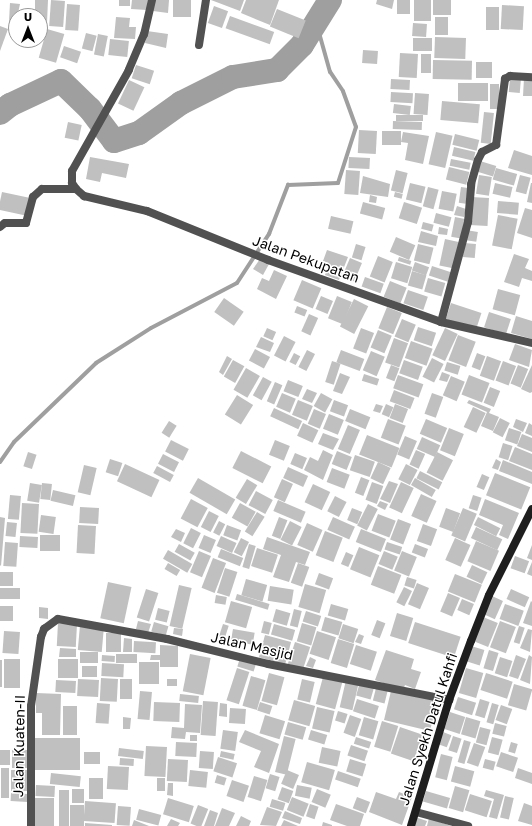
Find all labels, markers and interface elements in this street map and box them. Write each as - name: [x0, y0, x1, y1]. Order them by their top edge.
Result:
- north arrow: [8, 8, 48, 48]
- text: U: [24, 10, 32, 23]
- street label: Jalan Pekupatan: [250, 232, 362, 286]
- street label: Jalan Masjid: [209, 628, 295, 664]
- street label: Jalan Syekh Datul Kahfi: [395, 651, 461, 807]
- street label: Jalan Kuaten-II: [10, 695, 28, 797]

